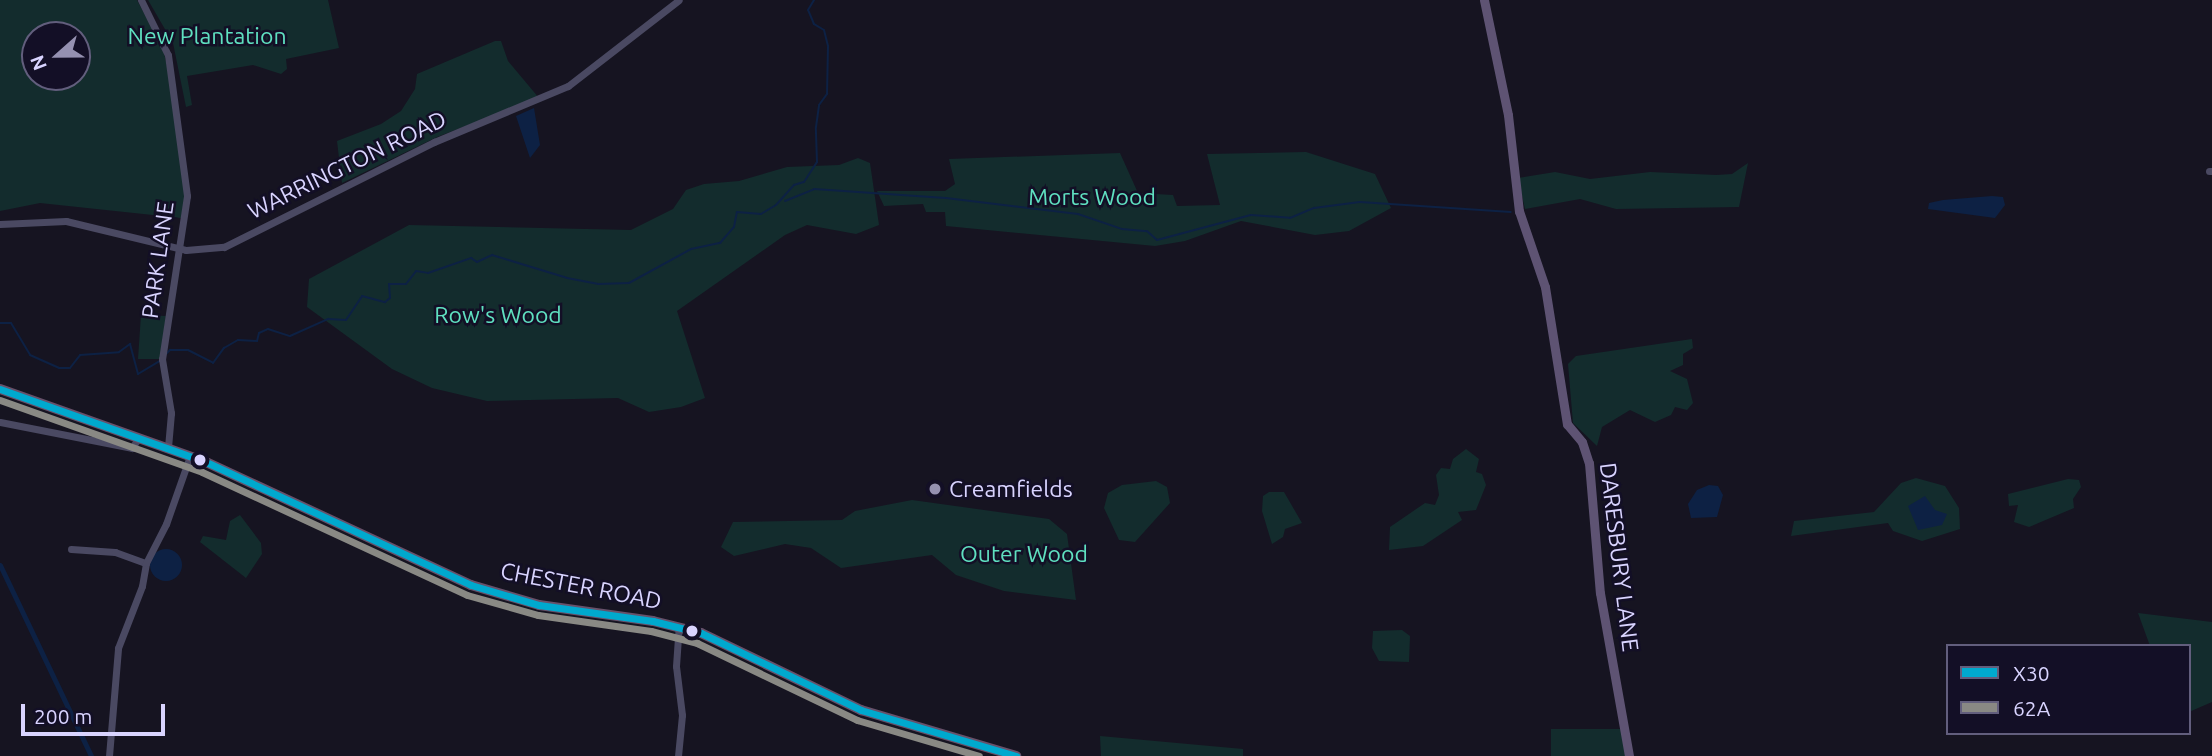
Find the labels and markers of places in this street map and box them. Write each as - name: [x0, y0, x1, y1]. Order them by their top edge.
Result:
- unlabelled marker: [193, 453, 207, 467]
- place label: Creamfields: [949, 475, 1073, 503]
- marker: Creamfields: [927, 481, 943, 497]
- unlabelled marker: [685, 624, 699, 638]

